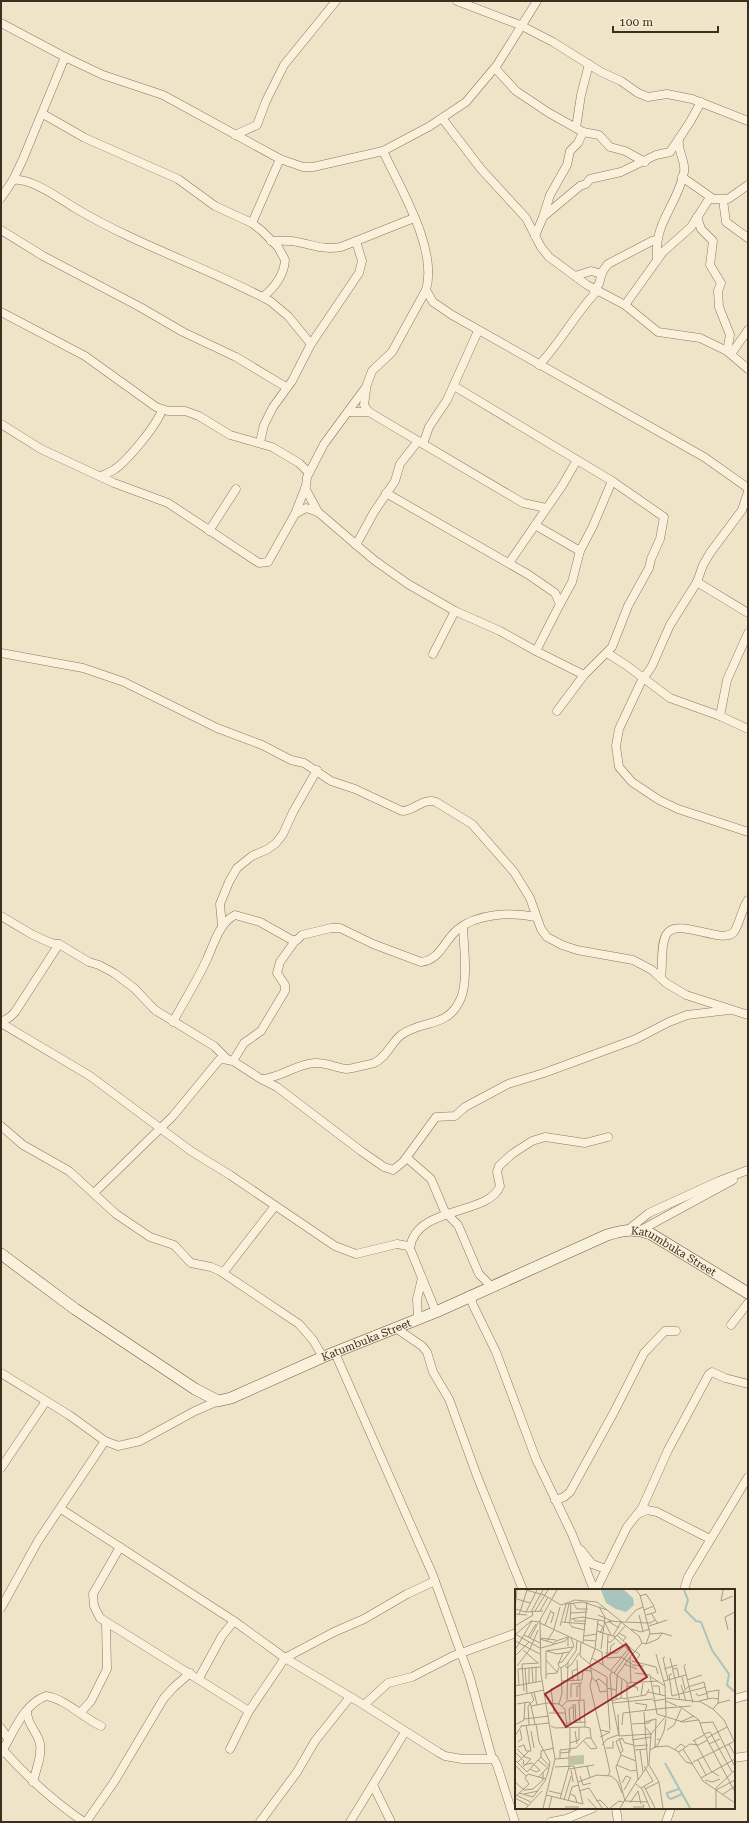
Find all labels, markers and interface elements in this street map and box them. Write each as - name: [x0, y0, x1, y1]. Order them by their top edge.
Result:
- scale bar: [613, 8, 718, 34]
- text: 100 m: [619, 15, 653, 29]
- street label: Katumbuka Street: [631, 1224, 718, 1279]
- street label: Katumbuka Street: [320, 1317, 413, 1364]
- inset map: [515, 1589, 735, 1809]

